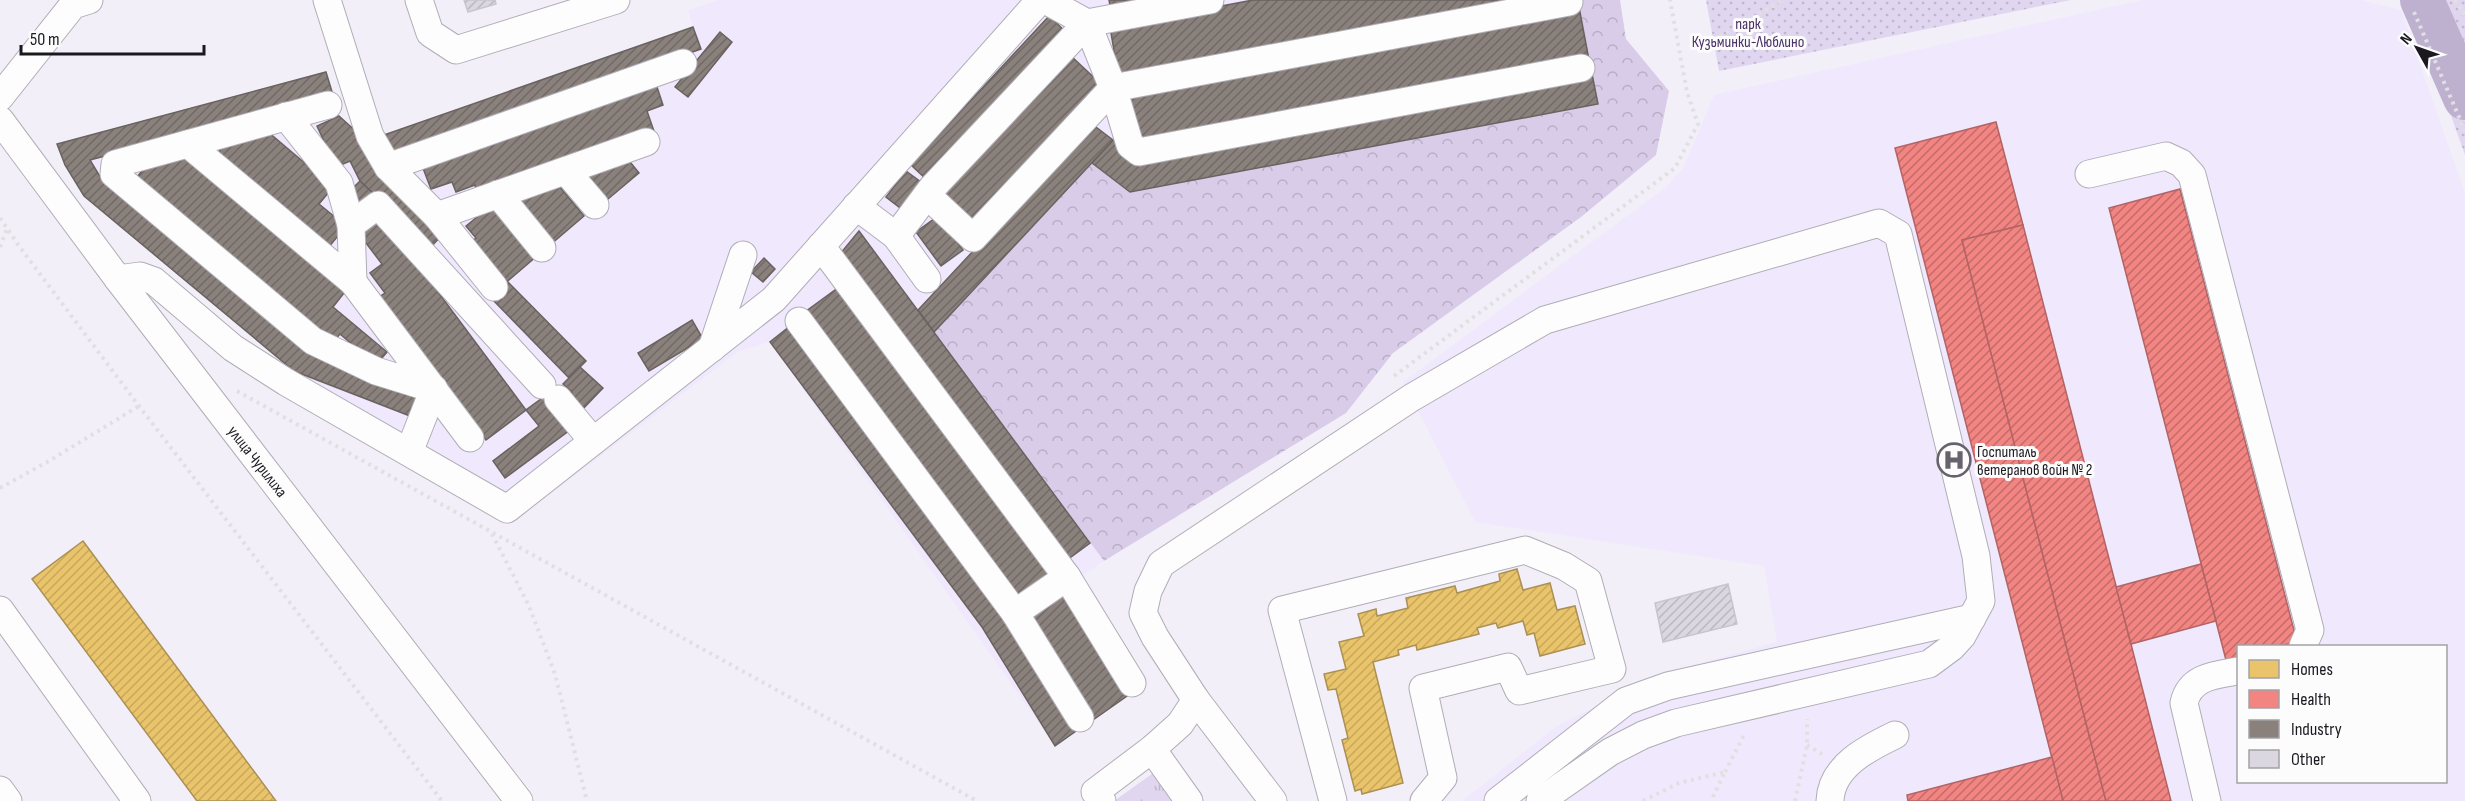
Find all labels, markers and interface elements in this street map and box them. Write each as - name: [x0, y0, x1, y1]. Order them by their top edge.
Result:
- park label: парк Кузьминки-Люблино: [1692, 15, 1804, 52]
- scale bar: [21, 18, 204, 56]
- north arrow: [2387, 18, 2447, 78]
- text: 50 m: [30, 29, 60, 50]
- text: N: [2397, 30, 2417, 49]
- street label: улица Чурилиха: [223, 422, 291, 501]
- hospital icon: Госпиталь ветеранов войн № 2: [1936, 442, 1972, 478]
- place label: Госпиталь ветеранов войн № 2: [1977, 443, 2092, 480]
- legend: [2237, 645, 2447, 783]
- text: Homes: [2291, 659, 2333, 680]
- text: Health: [2291, 689, 2331, 710]
- text: Industry: [2291, 719, 2342, 740]
- text: Other: [2291, 749, 2325, 770]

